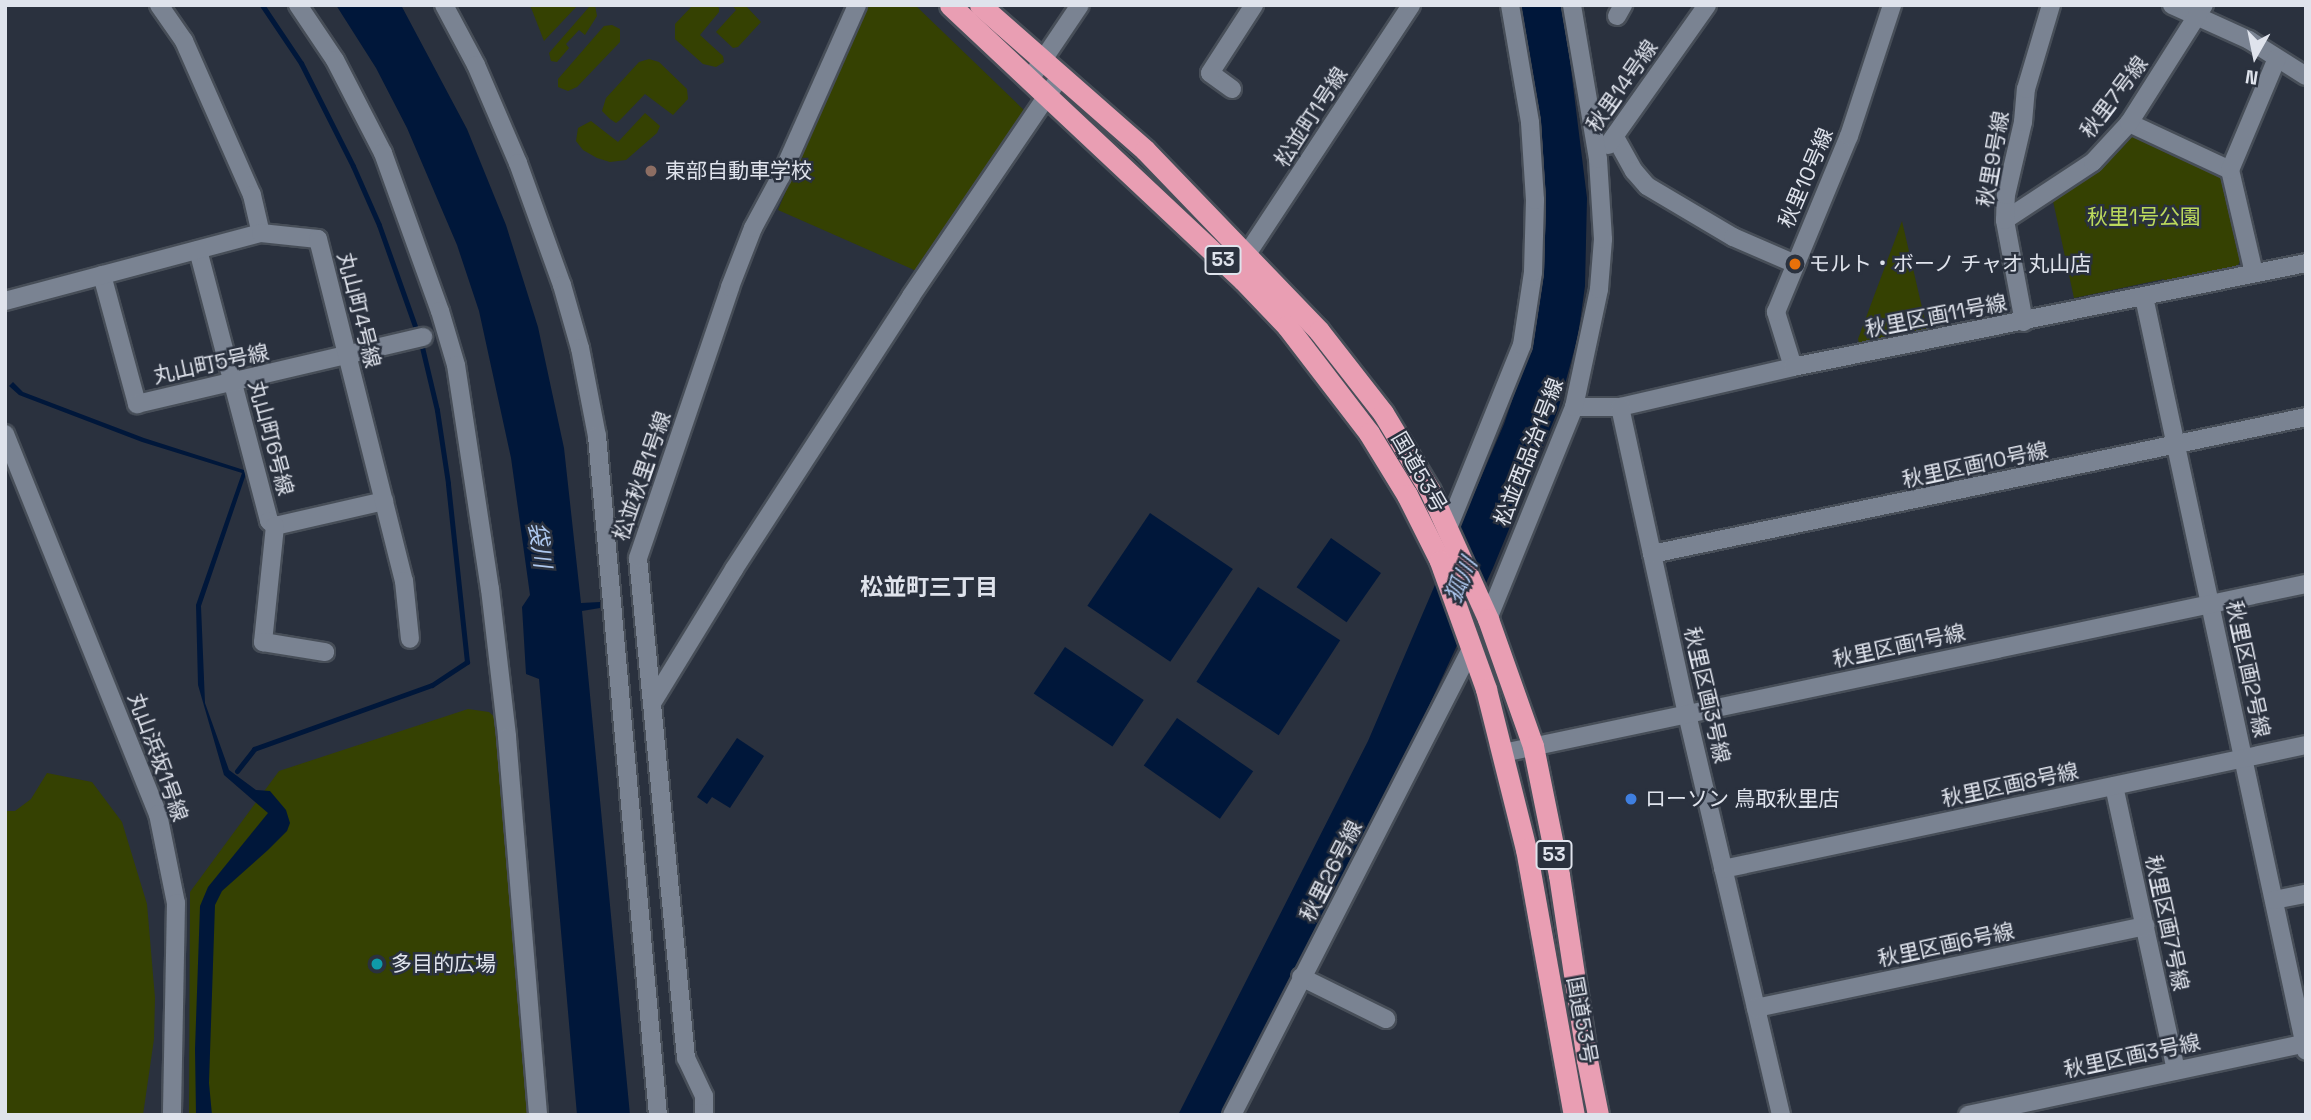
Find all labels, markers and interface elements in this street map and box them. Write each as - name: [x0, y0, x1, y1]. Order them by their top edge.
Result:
- north arrow: [2220, 21, 2290, 91]
- street label: 秋里14号線: [1581, 35, 1663, 137]
- street label: 秋里7号線: [2075, 51, 2153, 143]
- street label: 松並町1号線: [1269, 62, 1353, 172]
- text: N: [2243, 64, 2260, 91]
- street label: 秋里9号線: [1972, 109, 2014, 209]
- street label: 秋里10号線: [1774, 124, 1838, 232]
- place label: 東部自動車学校: [665, 158, 812, 184]
- marker: 東部自動車学校: [643, 163, 659, 179]
- park label: 秋里1号公園: [2087, 204, 2201, 230]
- road number: 53: [1204, 244, 1242, 276]
- street label: 丸山町4号線: [332, 250, 386, 370]
- place label: モルト・ボーノ チャオ 丸山店: [1809, 251, 2093, 277]
- marker: モルト・ボーノ チャオ 丸山店: [1787, 256, 1803, 272]
- street label: 秋里区画11号線: [1863, 290, 2009, 342]
- street label: 丸山町5号線: [151, 339, 271, 389]
- street label: 松並西品治1号線: [1489, 375, 1569, 529]
- street label: 丸山町6号線: [244, 378, 298, 498]
- street label: 松並秋里1号線: [608, 408, 676, 544]
- street label: 国道53号: [1386, 427, 1452, 517]
- street label: 秋里区画10号線: [1900, 437, 2050, 493]
- water label: 袋川: [523, 520, 557, 570]
- water label: 狐川: [1439, 553, 1483, 607]
- district label: 松並町三丁目: [860, 573, 998, 601]
- street label: 秋里区画2号線: [2221, 599, 2275, 739]
- street label: 秋里区画1号線: [1830, 620, 1968, 672]
- street label: 秋里区画3号線: [1679, 625, 1735, 765]
- street label: 丸山浜坂1号線: [123, 689, 193, 825]
- street label: 秋里区画8号線: [1939, 758, 2081, 812]
- place label: ローソン 鳥取秋里店: [1645, 786, 1839, 812]
- marker: ローソン 鳥取秋里店: [1623, 791, 1639, 807]
- street label: 秋里26号線: [1295, 816, 1367, 926]
- road number: 53: [1535, 840, 1573, 870]
- street label: 秋里区画7号線: [2140, 853, 2194, 993]
- street label: 秋里区画6号線: [1875, 918, 2017, 972]
- place label: 多目的広場: [391, 951, 496, 977]
- marker: 多目的広場: [369, 956, 385, 972]
- street label: 国道53号: [1562, 974, 1602, 1066]
- street label: 秋里区画3号線: [2062, 1029, 2202, 1083]

